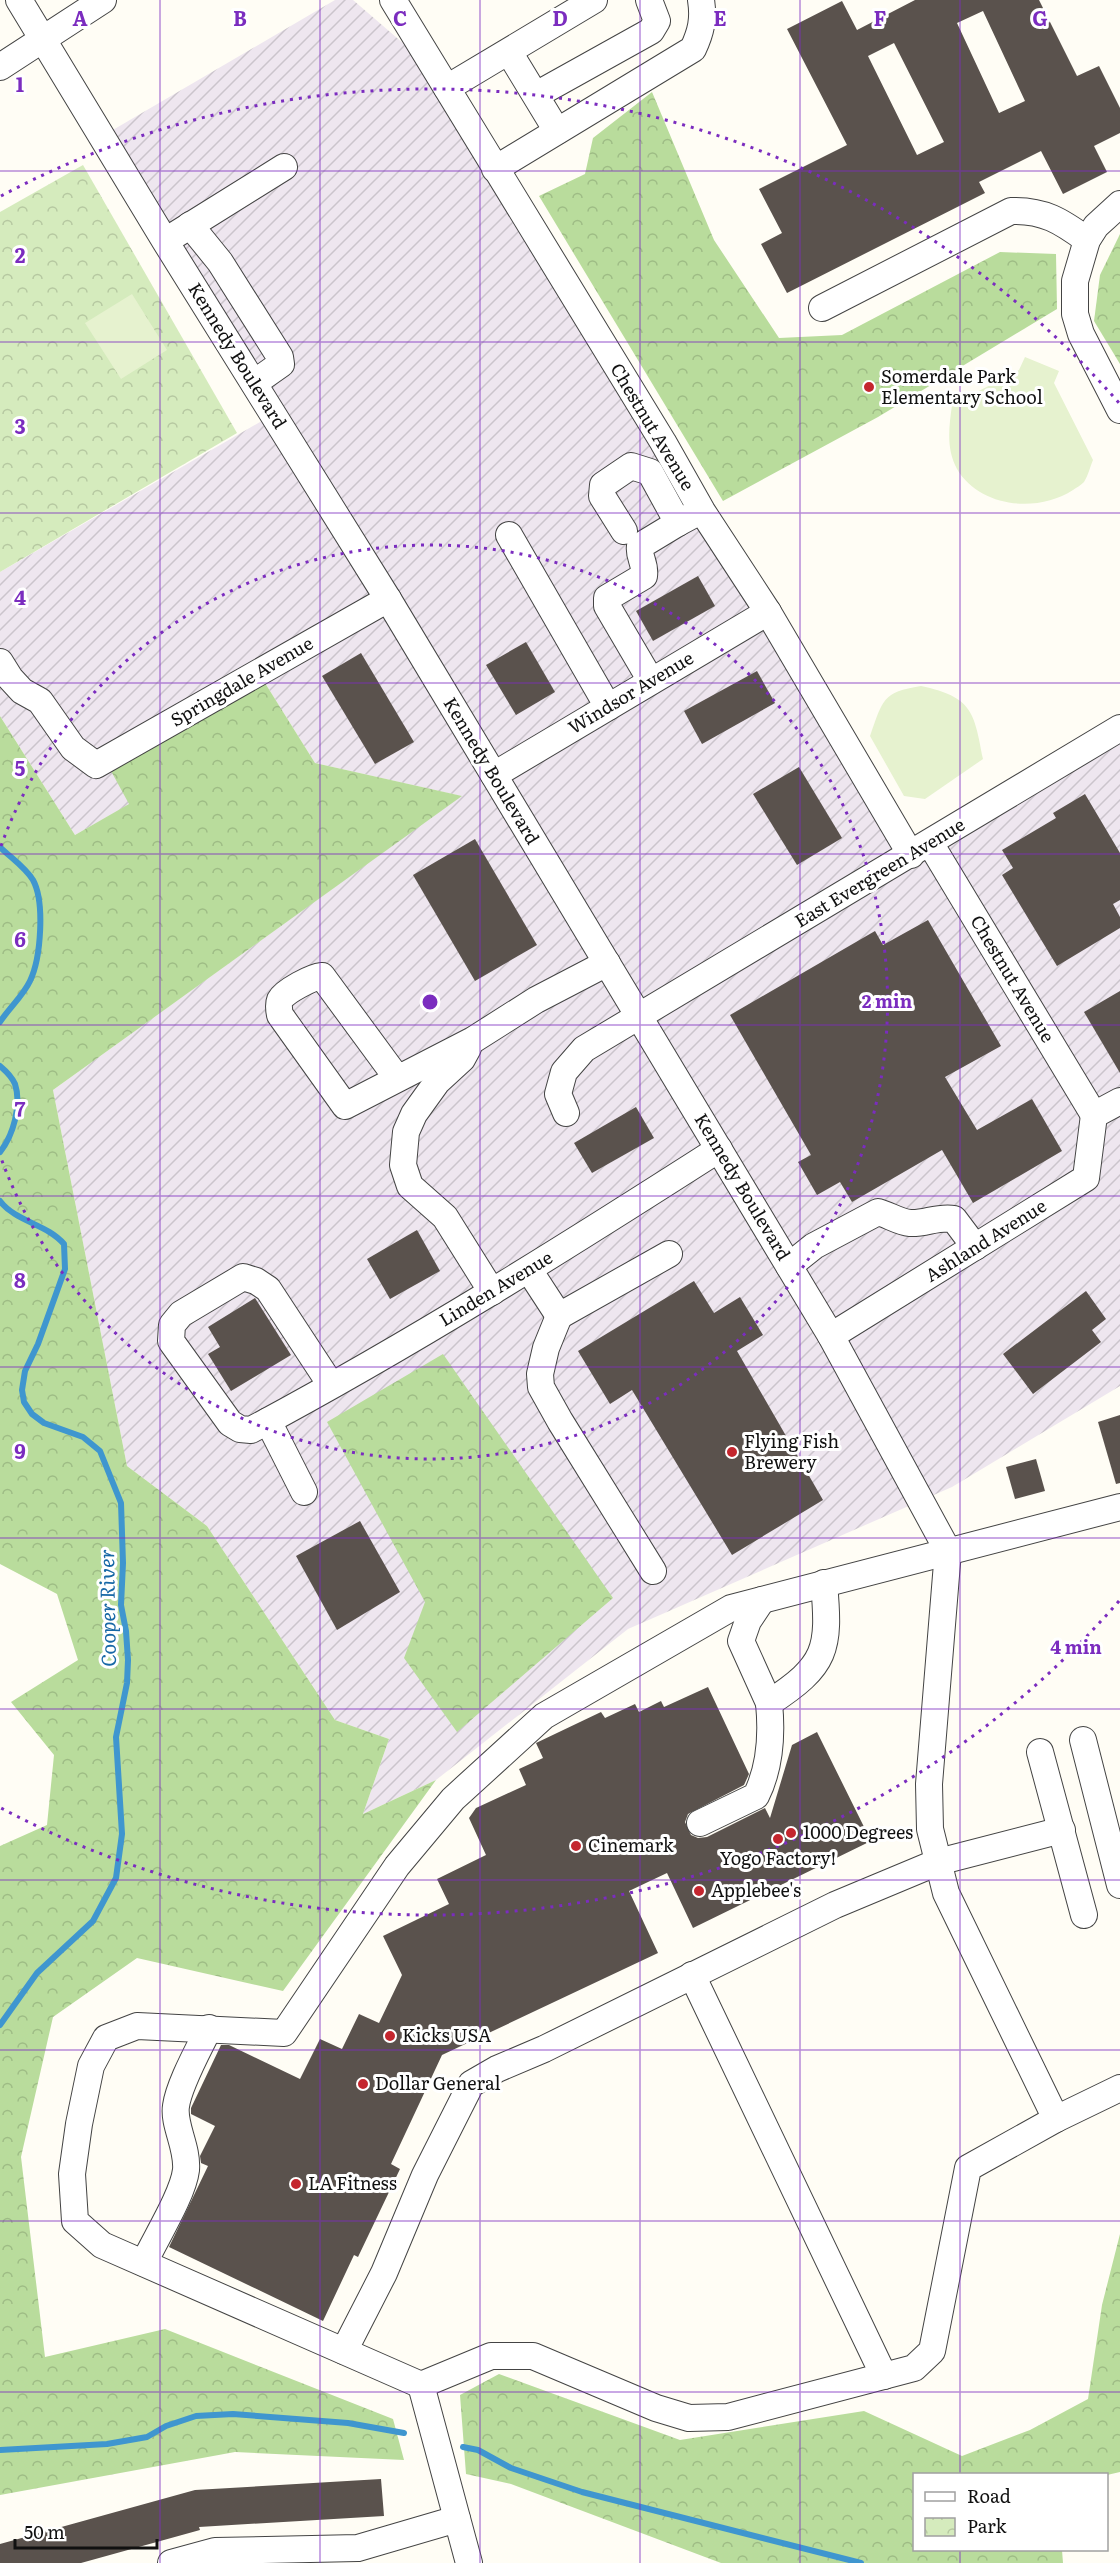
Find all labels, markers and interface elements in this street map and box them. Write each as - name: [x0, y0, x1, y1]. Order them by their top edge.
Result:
- text: A: [72, 2, 88, 32]
- text: B: [233, 2, 247, 32]
- text: C: [393, 2, 407, 32]
- text: D: [552, 2, 568, 32]
- text: E: [713, 2, 727, 32]
- text: F: [874, 2, 887, 32]
- text: G: [1032, 2, 1048, 32]
- text: 1: [16, 68, 24, 98]
- text: 2: [15, 239, 26, 269]
- street label: Kennedy Boulevard: [182, 277, 294, 433]
- street label: Chestnut Avenue: [604, 357, 702, 495]
- place label: Somerdale Park Elementary School: [881, 362, 1043, 410]
- marker: Somerdale Park Elementary School: [862, 380, 876, 394]
- text: 3: [14, 410, 26, 440]
- text: 4: [14, 581, 26, 611]
- street label: Springdale Avenue: [165, 629, 318, 733]
- street label: Windsor Avenue: [562, 644, 698, 740]
- street label: Kennedy Boulevard: [438, 691, 547, 849]
- text: 5: [15, 752, 26, 782]
- street label: East Evergreen Avenue: [789, 810, 969, 933]
- street label: Chestnut Avenue: [964, 909, 1062, 1047]
- text: 6: [14, 923, 26, 953]
- text: 2 min: [862, 987, 913, 1014]
- centre of rings: [420, 992, 440, 1012]
- text: 7: [15, 1093, 26, 1123]
- street label: Kennedy Boulevard: [689, 1107, 798, 1265]
- street label: Ashland Avenue: [919, 1192, 1051, 1288]
- street label: Linden Avenue: [433, 1243, 557, 1332]
- text: 8: [14, 1264, 26, 1294]
- place label: Flying Fish Brewery: [744, 1427, 839, 1475]
- text: 9: [14, 1435, 26, 1465]
- marker: Flying Fish Brewery: [725, 1445, 739, 1459]
- water label: Cooper River: [90, 1549, 122, 1667]
- text: 4 min: [1050, 1633, 1102, 1660]
- place label: 1000 Degrees: [803, 1818, 913, 1845]
- marker: 1000 Degrees: [784, 1826, 798, 1840]
- place label: Cinemark: [588, 1831, 675, 1858]
- marker: Yogo Factory!: [771, 1832, 785, 1846]
- marker: Cinemark: [569, 1839, 583, 1853]
- place label: Yogo Factory!: [720, 1844, 836, 1871]
- place label: Applebee's: [711, 1876, 801, 1903]
- marker: Applebee's: [692, 1884, 706, 1898]
- place label: Kicks USA: [402, 2021, 491, 2048]
- marker: Kicks USA: [383, 2029, 397, 2043]
- place label: Dollar General: [375, 2069, 501, 2096]
- marker: Dollar General: [356, 2077, 370, 2091]
- place label: LA Fitness: [308, 2169, 397, 2196]
- marker: LA Fitness: [289, 2177, 303, 2191]
- legend: [913, 2473, 1108, 2551]
- text: Road: [967, 2482, 1011, 2509]
- scale bar: [15, 2512, 158, 2550]
- text: Park: [967, 2512, 1008, 2539]
- text: 50 m: [24, 2518, 65, 2545]

